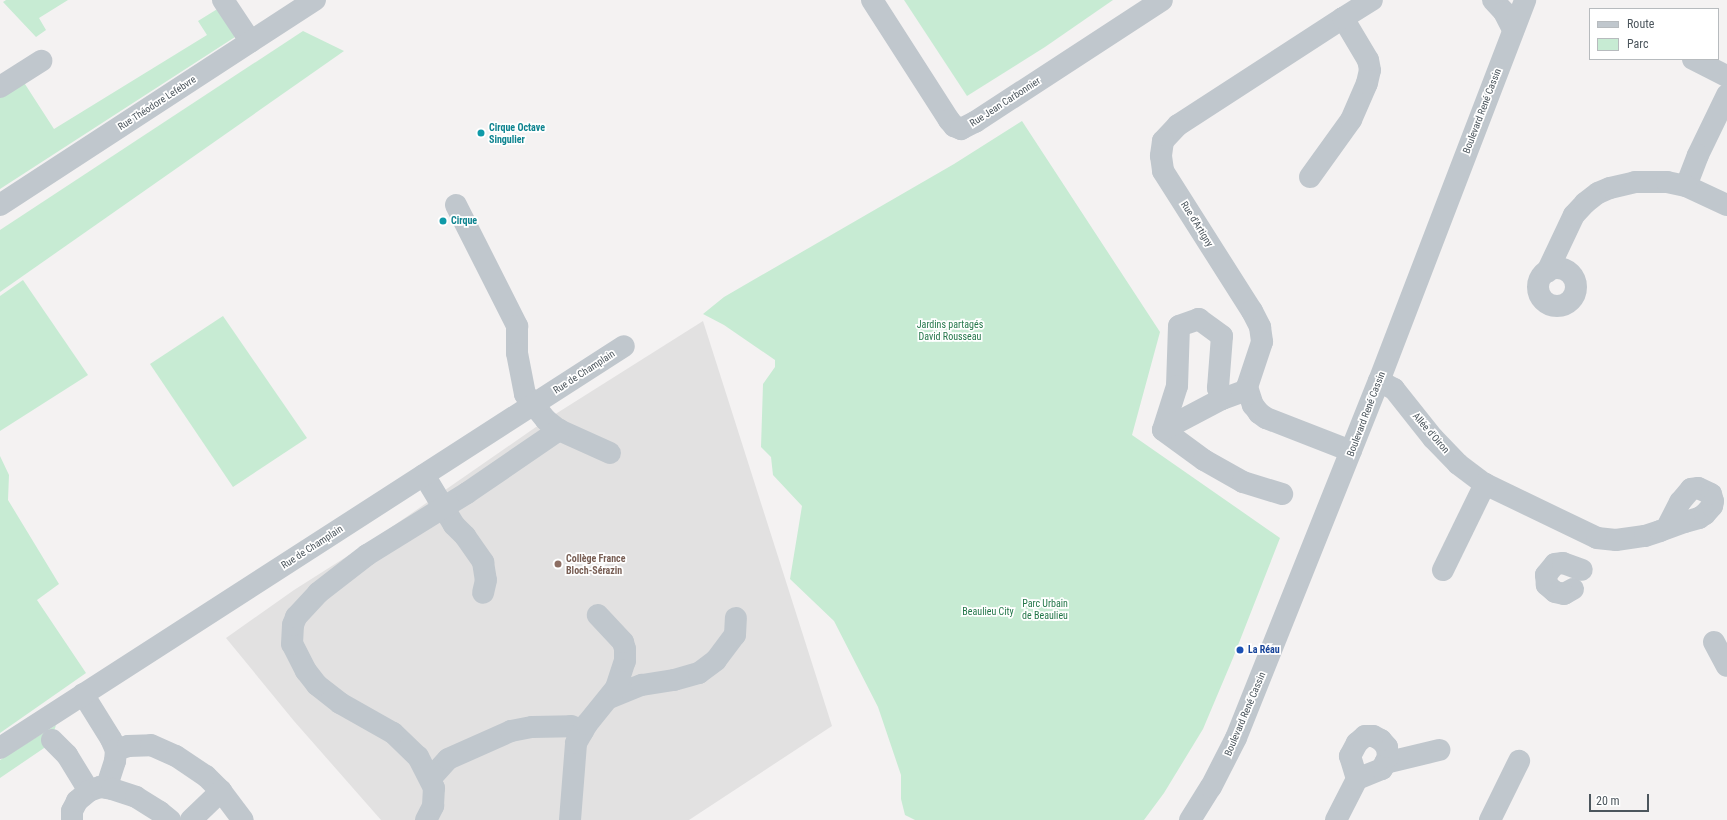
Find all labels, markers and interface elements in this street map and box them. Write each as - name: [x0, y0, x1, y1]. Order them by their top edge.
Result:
- legend: [1589, 8, 1719, 60]
- text: Route: [1627, 17, 1654, 31]
- text: Parc: [1627, 37, 1648, 51]
- street label: Boulevard René Cassin: [1460, 67, 1504, 155]
- street label: Rue Théodore Lefebvre: [116, 73, 198, 133]
- street label: Rue Jean Carbonnier: [967, 75, 1043, 129]
- place label: Cirque Octave Singulier: [489, 121, 545, 144]
- marker: Cirque Octave Singulier: [476, 128, 486, 138]
- street label: Rue d'Artigny: [1178, 199, 1216, 249]
- place label: Cirque: [451, 215, 477, 227]
- marker: Cirque: [438, 216, 448, 226]
- park label: Jardins partagés David Rousseau: [917, 318, 983, 342]
- street label: Rue de Champlain: [551, 348, 617, 396]
- street label: Boulevard René Cassin: [1344, 370, 1388, 458]
- street label: Allée d'Oiron: [1410, 410, 1452, 456]
- street label: Rue de Champlain: [279, 523, 345, 571]
- place label: Collège France Bloch-Sérazin: [566, 552, 625, 576]
- marker: Collège France Bloch-Sérazin: [553, 559, 563, 569]
- park label: Parc Urbain de Beaulieu: [1022, 597, 1068, 620]
- park label: Beaulieu City: [962, 606, 1014, 618]
- place label: La Réau: [1248, 644, 1280, 656]
- marker: La Réau: [1235, 645, 1245, 655]
- street label: Boulevard René Cassin: [1222, 670, 1268, 758]
- scale bar: [1591, 786, 1651, 812]
- text: 20 m: [1596, 794, 1620, 808]

